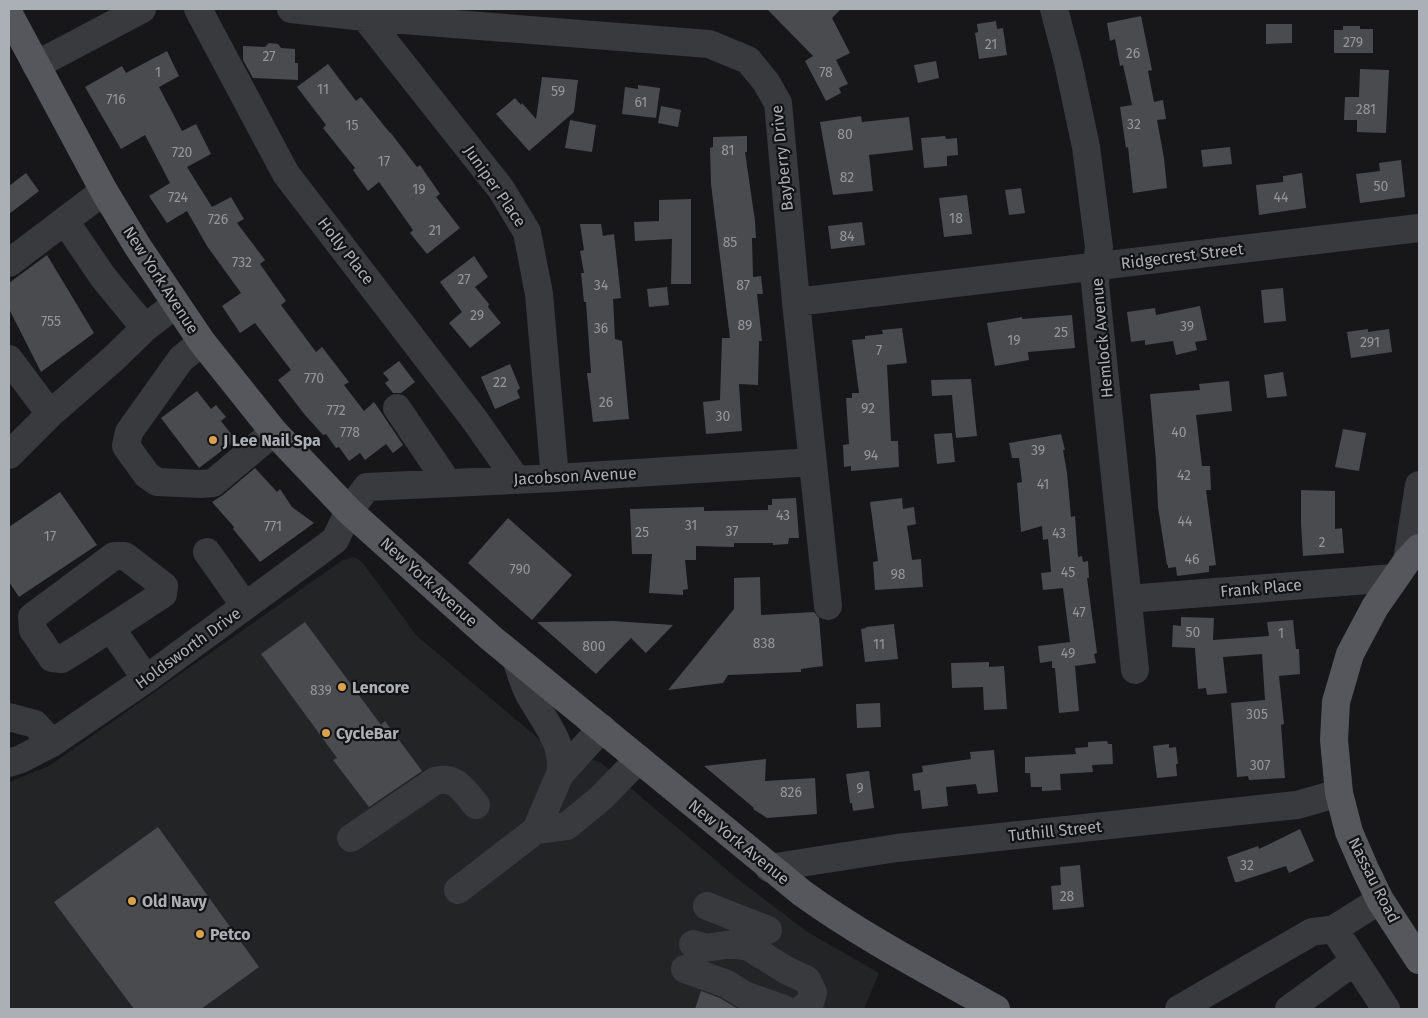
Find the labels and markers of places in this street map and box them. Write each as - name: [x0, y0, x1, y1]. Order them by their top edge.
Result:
- place label: J Lee Nail Spa: [222, 431, 321, 450]
- marker: J Lee Nail Spa: [207, 434, 219, 446]
- place label: Lencore: [352, 678, 409, 697]
- marker: Lencore: [336, 681, 348, 693]
- place label: CycleBar: [336, 724, 399, 743]
- marker: CycleBar: [320, 727, 332, 739]
- place label: Old Navy: [142, 892, 207, 911]
- marker: Old Navy: [126, 895, 138, 907]
- place label: Petco: [210, 925, 251, 944]
- marker: Petco: [194, 928, 206, 940]

